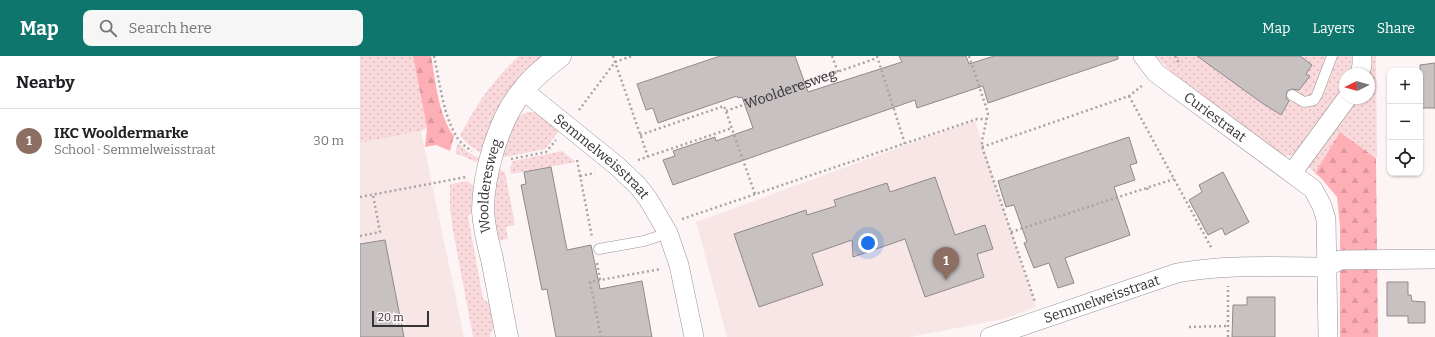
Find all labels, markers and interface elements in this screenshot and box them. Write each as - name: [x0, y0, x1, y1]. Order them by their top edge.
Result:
- search box: [83, 10, 363, 46]
- text: Map: [20, 17, 59, 40]
- icon: search: [97, 17, 119, 39]
- text: Search here: [129, 19, 212, 37]
- text: Map: [1262, 20, 1290, 37]
- text: Layers: [1312, 20, 1355, 37]
- text: Share: [1377, 20, 1415, 37]
- street label: Woolderesweg: [742, 65, 838, 112]
- north arrow: [1339, 68, 1375, 104]
- map controls: [1387, 68, 1423, 176]
- button: +: [1387, 68, 1423, 104]
- text: Nearby: [16, 72, 75, 93]
- street label: Curiestraat: [1181, 88, 1250, 145]
- button: −: [1387, 104, 1423, 140]
- street label: Semmelweisstraat: [551, 110, 653, 202]
- text: IKC Wooldermarke: [54, 124, 188, 142]
- text: 1: [26, 133, 32, 148]
- text: 30 m: [313, 133, 344, 148]
- street label: Woolderesweg: [474, 136, 505, 234]
- button: locate: [1387, 140, 1423, 176]
- text: School · Semmelweisstraat: [54, 142, 215, 157]
- your location: [858, 233, 878, 253]
- pin: 1: [933, 247, 959, 280]
- street label: Semmelweisstraat: [1041, 271, 1162, 327]
- scale bar: [372, 309, 429, 328]
- text: 20 m: [378, 311, 404, 324]

